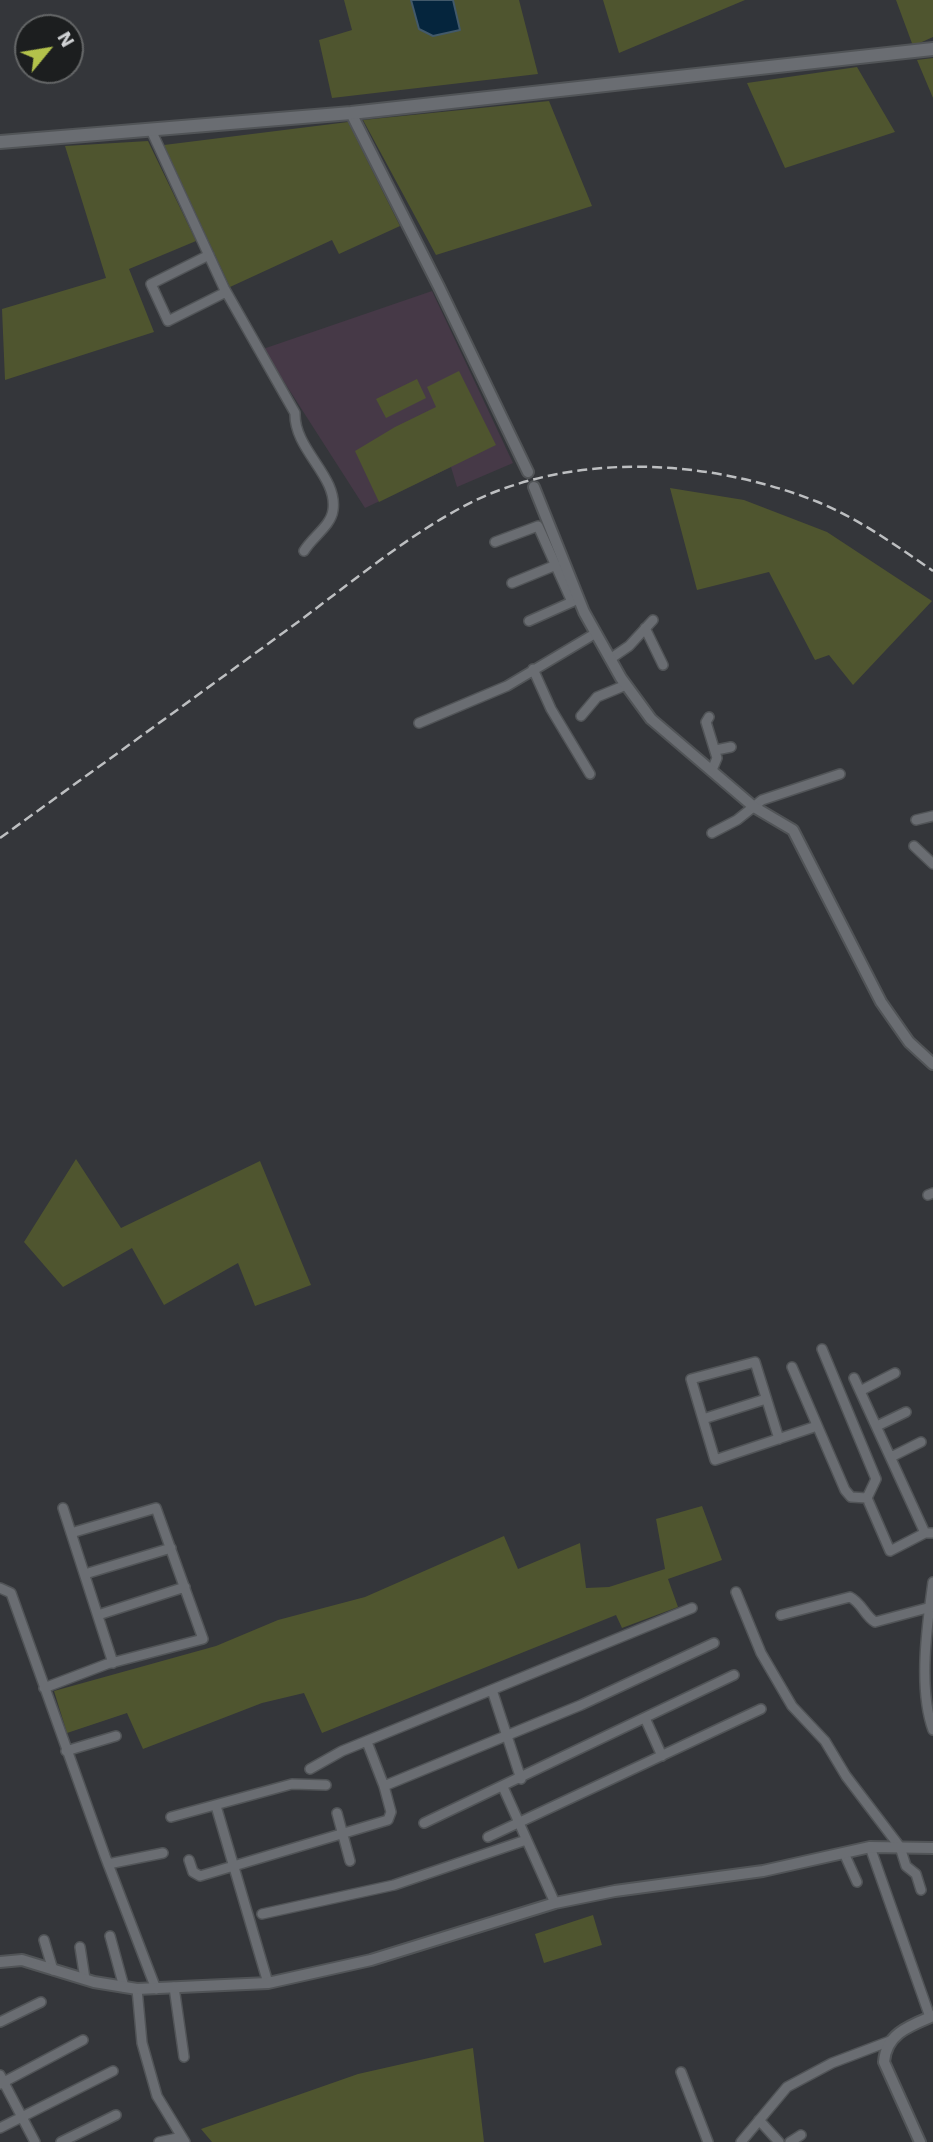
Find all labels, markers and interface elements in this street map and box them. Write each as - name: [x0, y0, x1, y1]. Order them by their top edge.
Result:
- north arrow: [14, 14, 84, 84]
- text: N: [52, 27, 79, 51]

